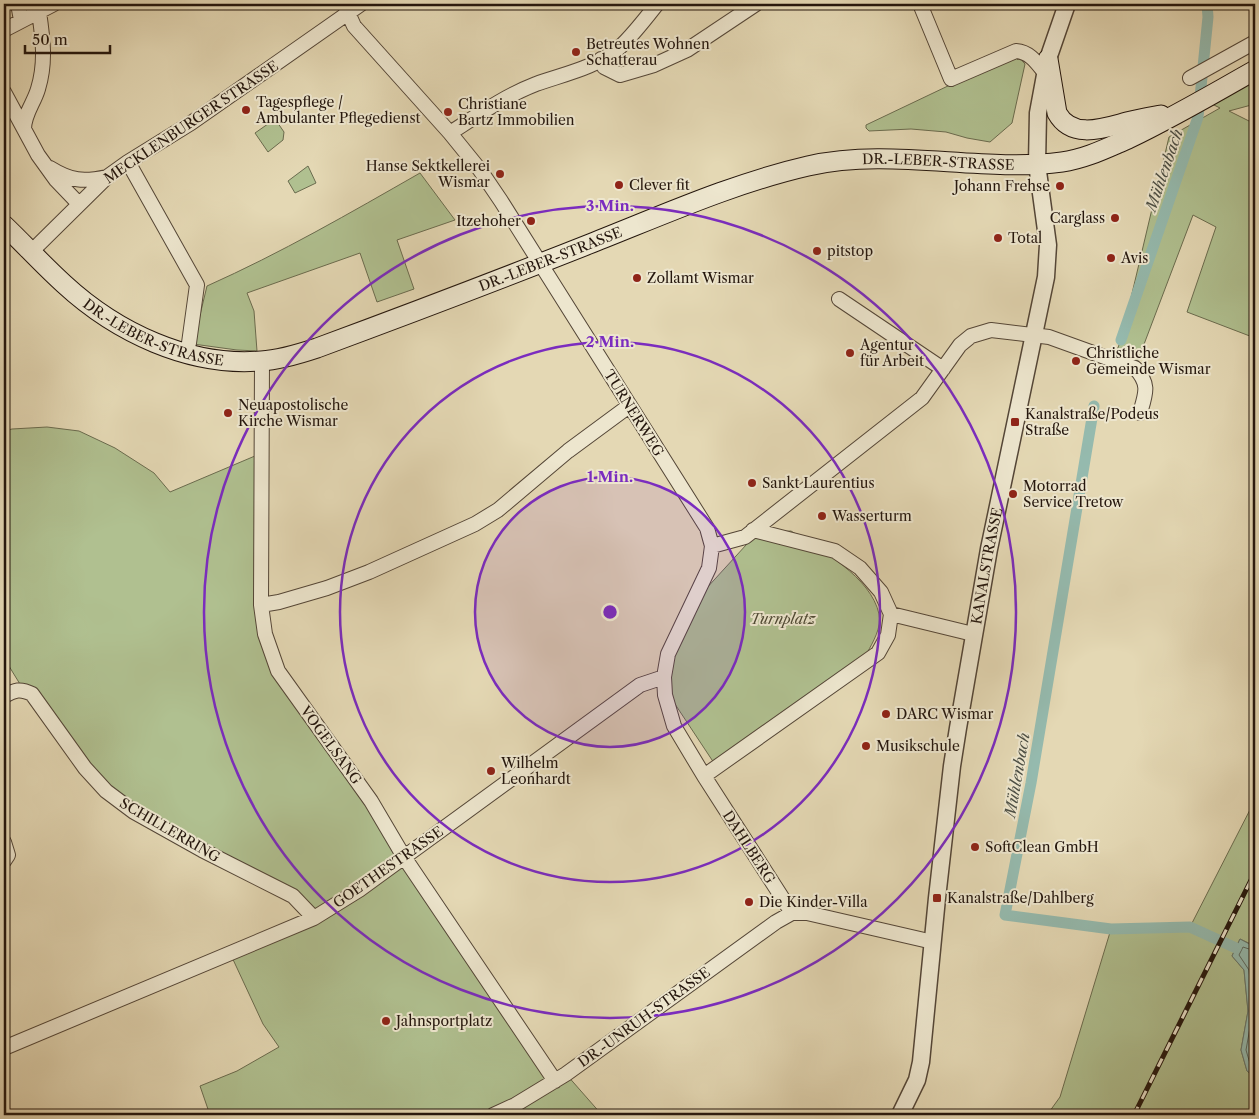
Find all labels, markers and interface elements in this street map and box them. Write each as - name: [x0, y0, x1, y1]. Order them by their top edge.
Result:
- scale bar: [25, 22, 110, 54]
- text: 50 m: [32, 30, 68, 49]
- place label: Betreutes Wohnen Schatterau: [586, 35, 710, 69]
- marker: Betreutes Wohnen Schatterau: [570, 46, 582, 58]
- street label: MECKLENBURGER STRASSE: [100, 57, 282, 187]
- place label: Tagespflege / Ambulanter Pflegedienst: [255, 93, 420, 127]
- place label: Christiane Bartz Immobilien: [458, 95, 575, 129]
- marker: Tagespflege / Ambulanter Pflegedienst: [240, 104, 252, 116]
- marker: Christiane Bartz Immobilien: [442, 106, 454, 118]
- water label: Mühlenbach: [1140, 127, 1187, 215]
- street label: DR.-LEBER-STRASSE: [862, 150, 1015, 174]
- place label: Hanse Sektkellerei Wismar: [366, 157, 490, 191]
- marker: Hanse Sektkellerei Wismar: [494, 168, 506, 180]
- place label: Clever fit: [629, 176, 690, 194]
- place label: Johann Frehse: [952, 177, 1050, 195]
- marker: Clever fit: [613, 179, 625, 191]
- marker: Johann Frehse: [1054, 180, 1066, 192]
- text: 3 Min.: [586, 196, 634, 215]
- place label: Carglass: [1050, 209, 1105, 227]
- place label: Itzehoher: [456, 212, 521, 230]
- marker: Carglass: [1109, 212, 1121, 224]
- marker: Itzehoher: [525, 215, 537, 227]
- street label: DR.-LEBER-STRASSE: [476, 223, 625, 295]
- place label: Total: [1008, 229, 1042, 247]
- marker: Total: [992, 232, 1004, 244]
- place label: pitstop: [827, 242, 873, 260]
- marker: pitstop: [811, 245, 823, 257]
- place label: Avis: [1120, 249, 1148, 267]
- marker: Avis: [1105, 252, 1117, 264]
- place label: Zollamt Wismar: [647, 269, 754, 287]
- marker: Zollamt Wismar: [631, 272, 643, 284]
- street label: DR.-LEBER-STRASSE: [80, 295, 225, 370]
- text: 2 Min.: [586, 332, 634, 351]
- place label: Agentur für Arbeit: [859, 336, 924, 370]
- place label: Christliche Gemeinde Wismar: [1086, 344, 1211, 378]
- marker: Agentur für Arbeit: [844, 347, 856, 359]
- marker: Christliche Gemeinde Wismar: [1070, 355, 1082, 367]
- street label: TURNERWEG: [600, 366, 668, 460]
- place label: Neuapostolische Kirche Wismar: [238, 396, 348, 430]
- place label: Kanalstraße/Podeus Straße: [1025, 405, 1159, 439]
- marker: Neuapostolische Kirche Wismar: [222, 407, 234, 419]
- marker: Kanalstraße/Podeus Straße: [1009, 416, 1021, 428]
- text: 1 Min.: [587, 467, 633, 486]
- place label: Sankt Laurentius: [762, 474, 875, 492]
- marker: Sankt Laurentius: [746, 477, 758, 489]
- place label: Motorrad Service Tretow: [1023, 477, 1124, 511]
- marker: Motorrad Service Tretow: [1007, 488, 1019, 500]
- street label: KANALSTRASSE: [967, 506, 1006, 626]
- place label: Wasserturm: [831, 507, 912, 525]
- marker: Wasserturm: [816, 510, 828, 522]
- centre of rings: [601, 603, 619, 621]
- park label: Turnplatz: [751, 610, 817, 628]
- street label: VOGELSANG: [296, 701, 366, 788]
- place label: DARC Wismar: [896, 705, 993, 723]
- marker: DARC Wismar: [880, 708, 892, 720]
- water label: Mühlenbach: [1000, 731, 1034, 821]
- place label: Musikschule: [876, 737, 960, 755]
- marker: Musikschule: [860, 740, 872, 752]
- place label: Wilhelm Leonhardt: [500, 754, 571, 788]
- marker: Wilhelm Leonhardt: [485, 765, 497, 777]
- street label: SCHILLERRING: [117, 794, 223, 866]
- street label: DAHLBERG: [719, 807, 779, 887]
- street label: GOETHESTRASSE: [329, 822, 447, 912]
- place label: SoftClean GmbH: [985, 838, 1099, 856]
- marker: SoftClean GmbH: [969, 841, 981, 853]
- place label: Kanalstraße/Dahlberg: [947, 889, 1094, 907]
- marker: Kanalstraße/Dahlberg: [931, 892, 943, 904]
- place label: Die Kinder-Villa: [759, 893, 868, 911]
- marker: Die Kinder-Villa: [743, 896, 755, 908]
- street label: DR.-UNRUH-STRASSE: [574, 963, 714, 1071]
- place label: Jahnsportplatz: [394, 1012, 492, 1030]
- marker: Jahnsportplatz: [380, 1015, 392, 1027]

